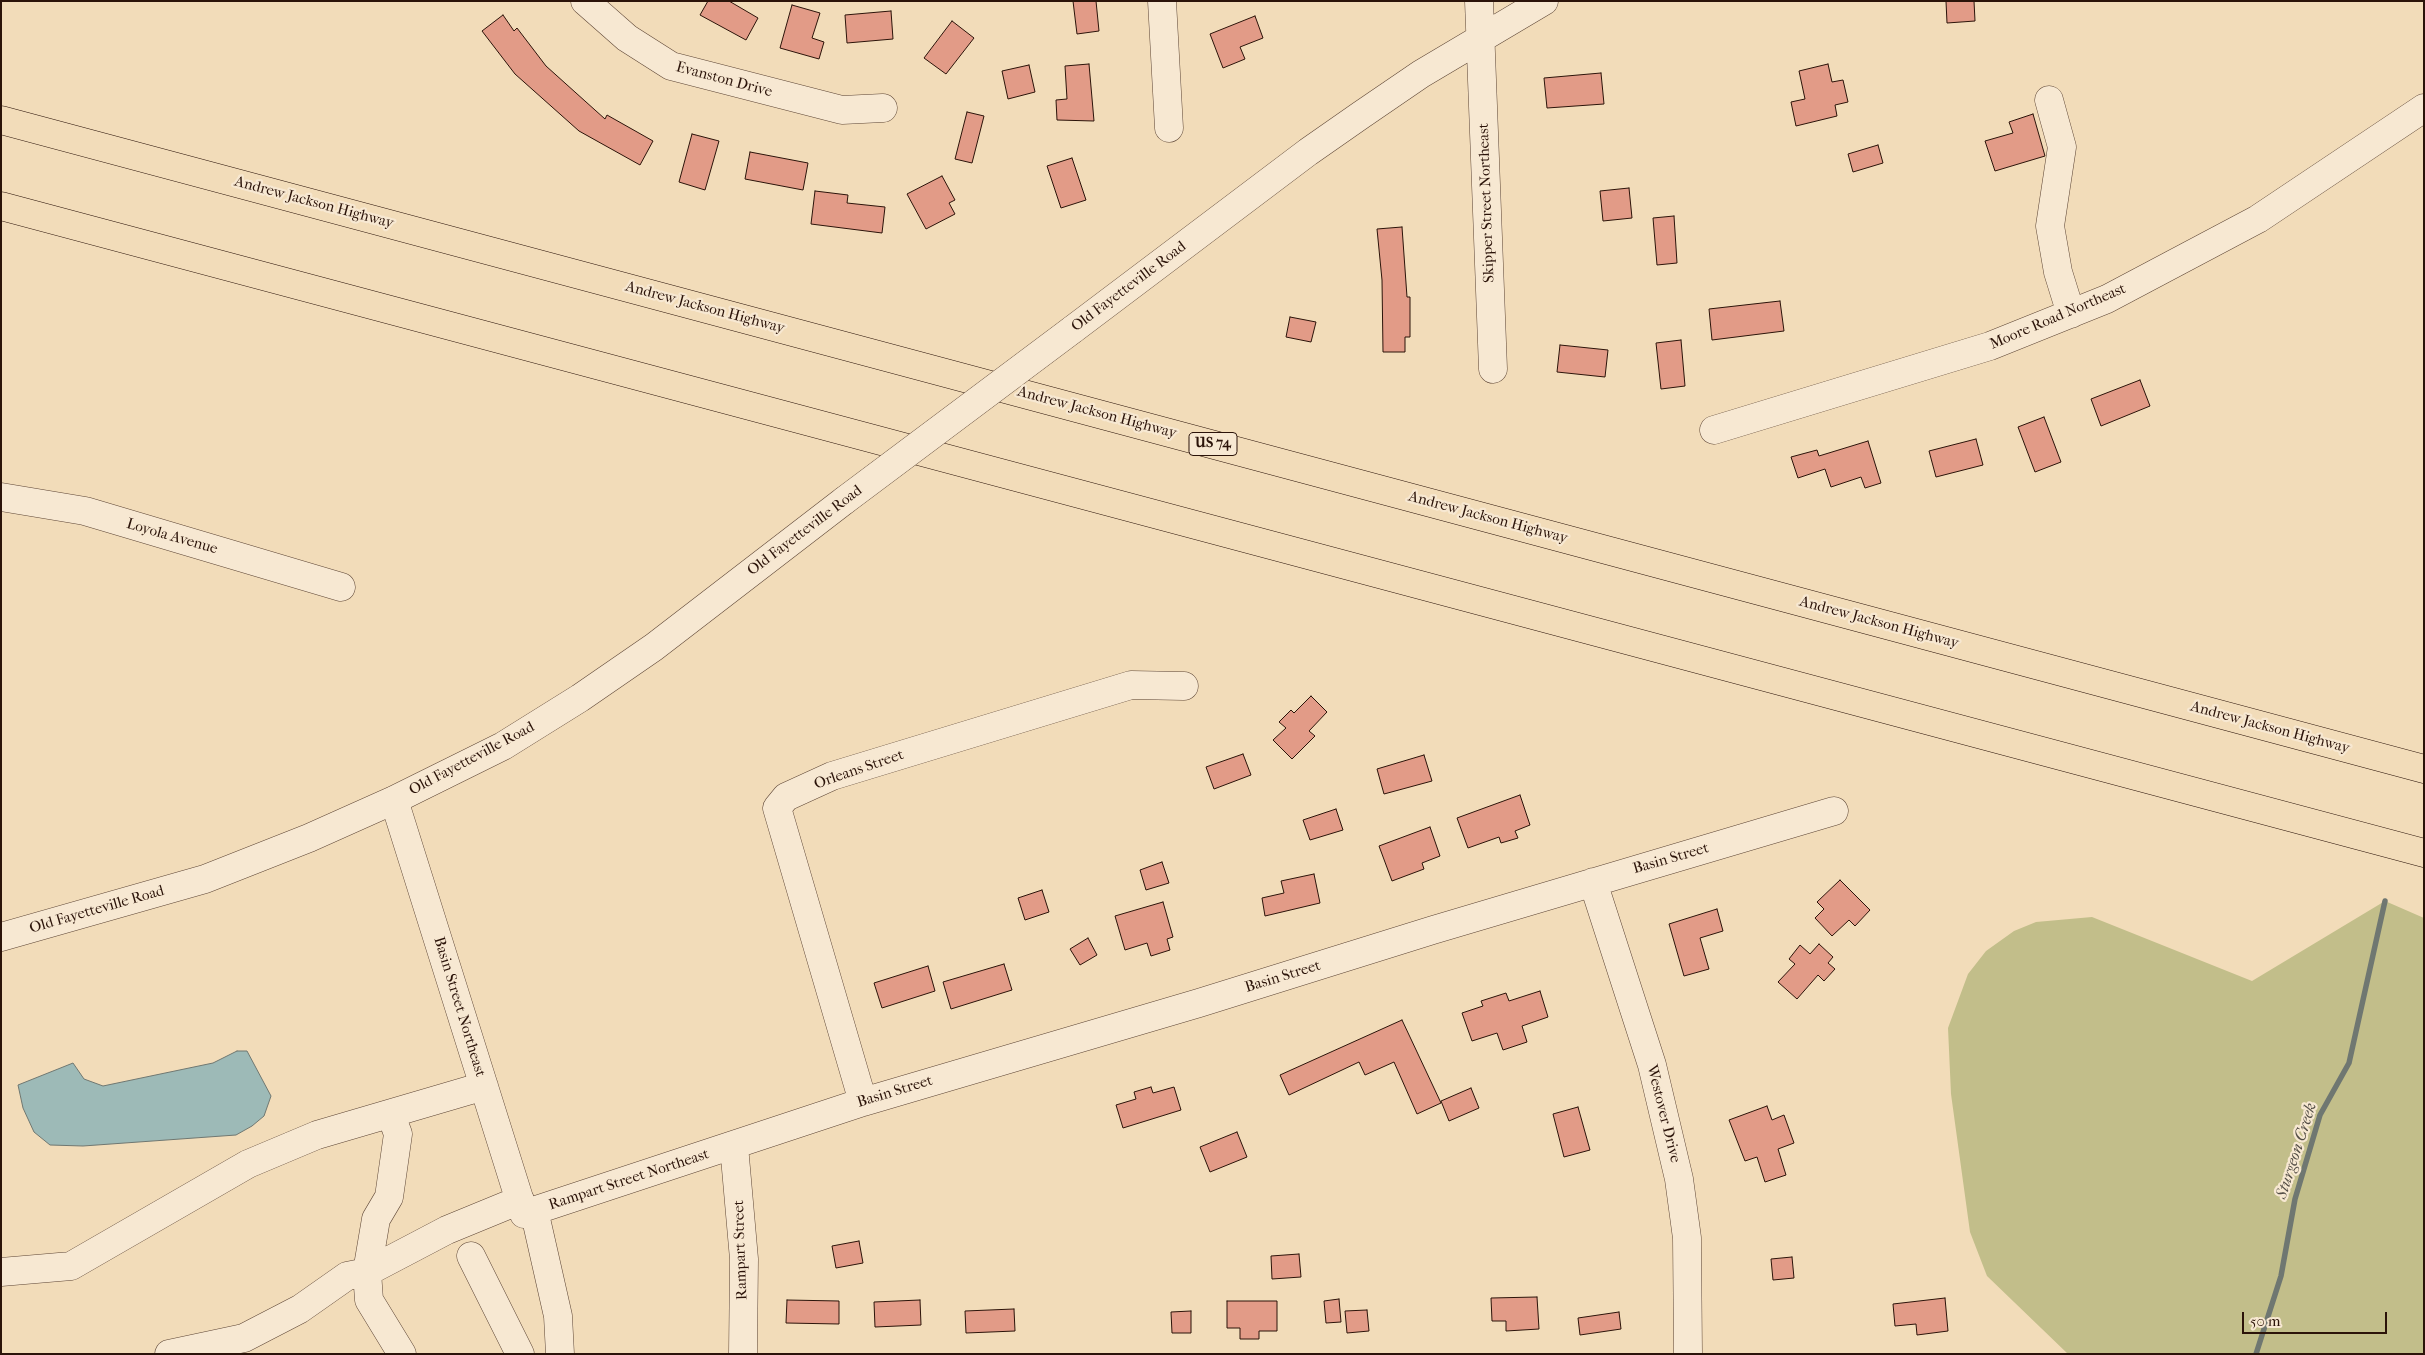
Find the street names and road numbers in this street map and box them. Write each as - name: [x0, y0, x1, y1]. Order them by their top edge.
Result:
- street label: Evanston Drive: [674, 59, 774, 101]
- street label: Skipper Street Northeast: [1475, 123, 1499, 283]
- street label: Andrew Jackson Highway: [232, 173, 396, 233]
- street label: Old Fayetteville Road: [1068, 238, 1190, 336]
- street label: Andrew Jackson Highway: [623, 278, 787, 338]
- street label: Moore Road Northeast: [1987, 280, 2129, 354]
- street label: Andrew Jackson Highway: [1015, 383, 1179, 443]
- road number: US 74: [1189, 432, 1237, 456]
- street label: Old Fayetteville Road: [744, 482, 866, 580]
- street label: Andrew Jackson Highway: [1406, 488, 1570, 548]
- street label: Loyola Avenue: [124, 515, 220, 559]
- street label: Andrew Jackson Highway: [1797, 593, 1961, 653]
- street label: Andrew Jackson Highway: [2188, 698, 2352, 758]
- street label: Old Fayetteville Road: [406, 718, 538, 800]
- street label: Orleans Street: [812, 746, 906, 794]
- street label: Basin Street: [1631, 840, 1711, 878]
- street label: Old Fayetteville Road: [28, 882, 166, 938]
- street label: Basin Street Northeast: [429, 935, 489, 1079]
- street label: Basin Street: [1243, 957, 1323, 997]
- street label: Westover Drive: [1642, 1063, 1684, 1165]
- street label: Basin Street: [855, 1072, 935, 1112]
- street label: Rampart Street Northeast: [547, 1146, 711, 1214]
- street label: Rampart Street: [730, 1200, 752, 1300]

